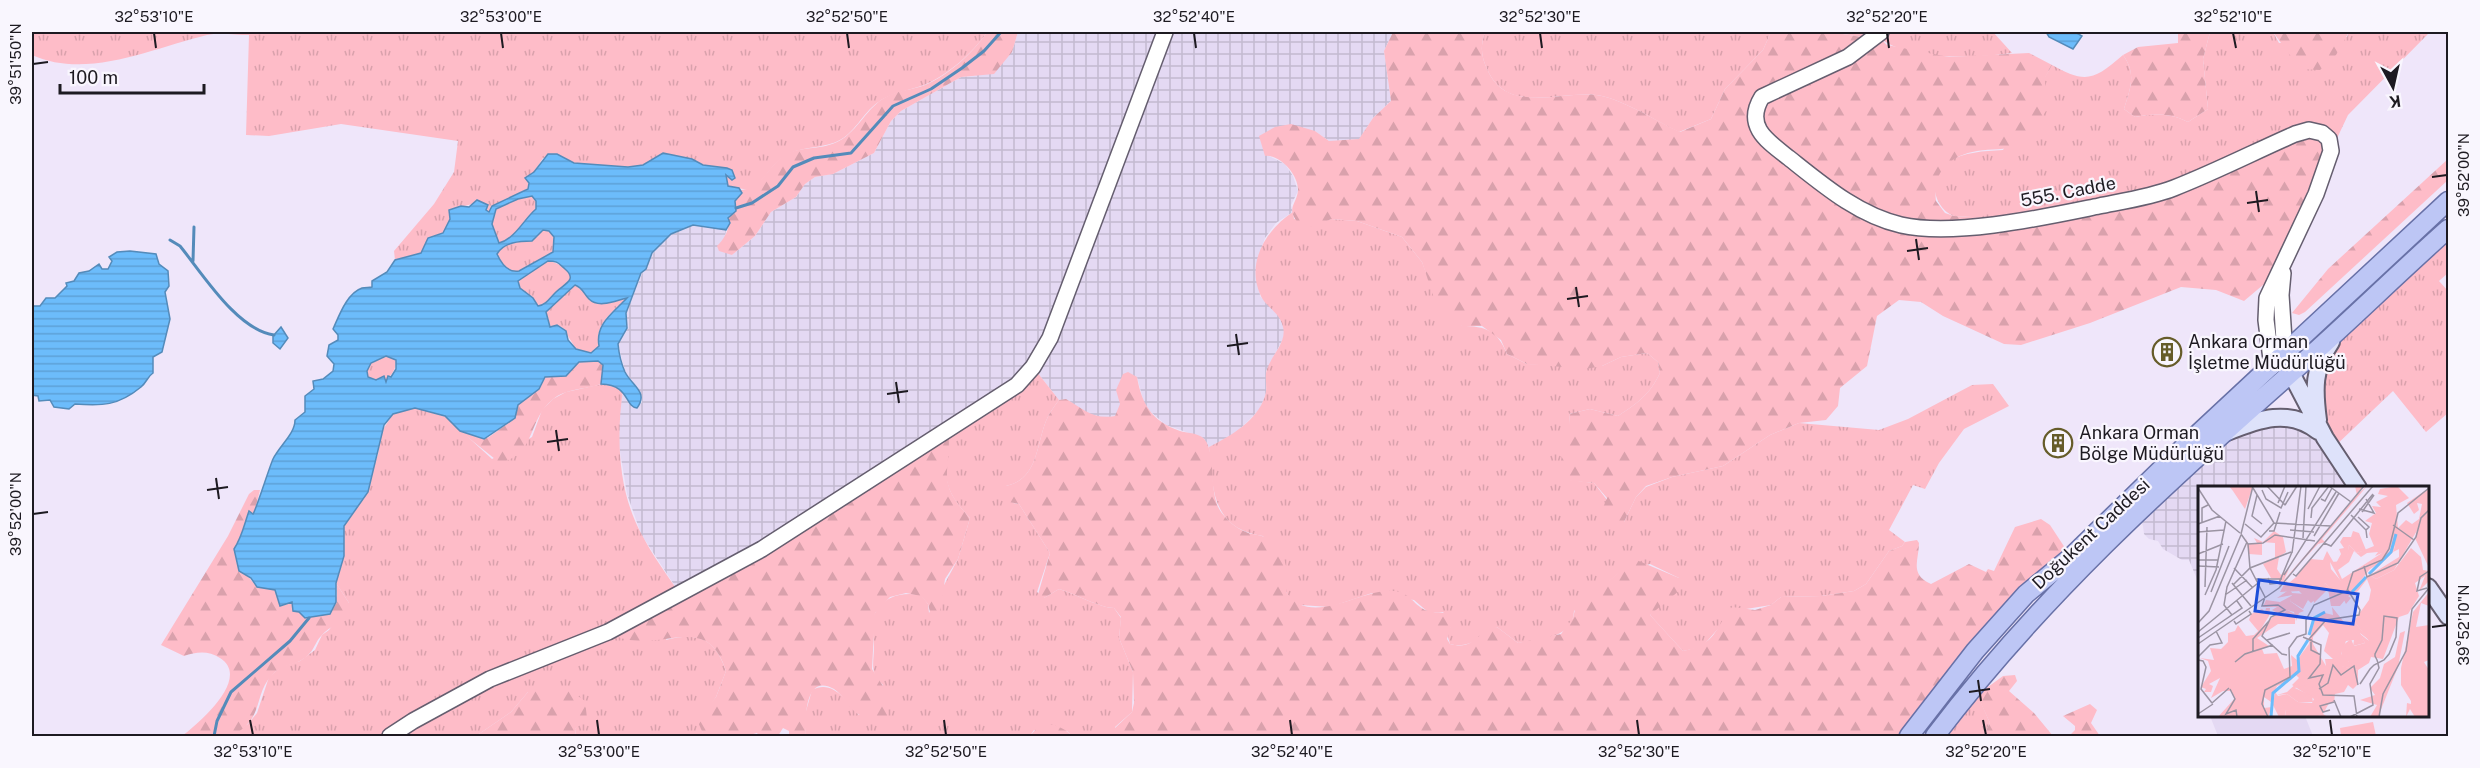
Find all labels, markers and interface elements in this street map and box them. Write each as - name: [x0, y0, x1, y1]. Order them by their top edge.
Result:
- text: 32°53'10"E: [114, 8, 194, 25]
- text: 32°53'00"E: [460, 8, 542, 25]
- text: 32°52'50"E: [806, 8, 888, 25]
- text: 32°52'40"E: [1153, 8, 1235, 25]
- text: 32°52'30"E: [1499, 8, 1581, 25]
- text: 32°52'20"E: [1846, 8, 1928, 25]
- text: 32°52'10"E: [2194, 8, 2272, 25]
- text: 39°51'50"N: [7, 23, 24, 105]
- scale bar: [60, 57, 204, 95]
- north arrow: [2363, 57, 2423, 117]
- text: 100 m: [69, 67, 118, 88]
- text: K: [2387, 91, 2402, 112]
- text: 39°52'00"N: [2455, 133, 2472, 217]
- street label: 555. Cadde: [2018, 172, 2117, 211]
- place label: Ankara Orman İşletme Müdürlüğü: [2188, 331, 2346, 373]
- building icon: Ankara Orman İşletme Müdürlüğü: [2151, 336, 2183, 368]
- place label: Ankara Orman Bölge Müdürlüğü: [2079, 422, 2224, 464]
- building icon: Ankara Orman Bölge Müdürlüğü: [2042, 427, 2074, 459]
- text: 39°52'00"N: [7, 472, 24, 556]
- street label: Doğukent Caddesi: [2028, 474, 2154, 593]
- inset map: [2198, 486, 2429, 717]
- text: 39°52'10"N: [2455, 585, 2472, 665]
- text: 32°53'10"E: [213, 743, 293, 760]
- text: 32°53'00"E: [558, 743, 640, 760]
- text: 32°52'50"E: [905, 743, 987, 760]
- text: 32°52'40"E: [1251, 743, 1333, 760]
- text: 32°52'30"E: [1598, 743, 1680, 760]
- text: 32°52'20"E: [1945, 743, 2027, 760]
- text: 32°52'10"E: [2293, 743, 2371, 760]

